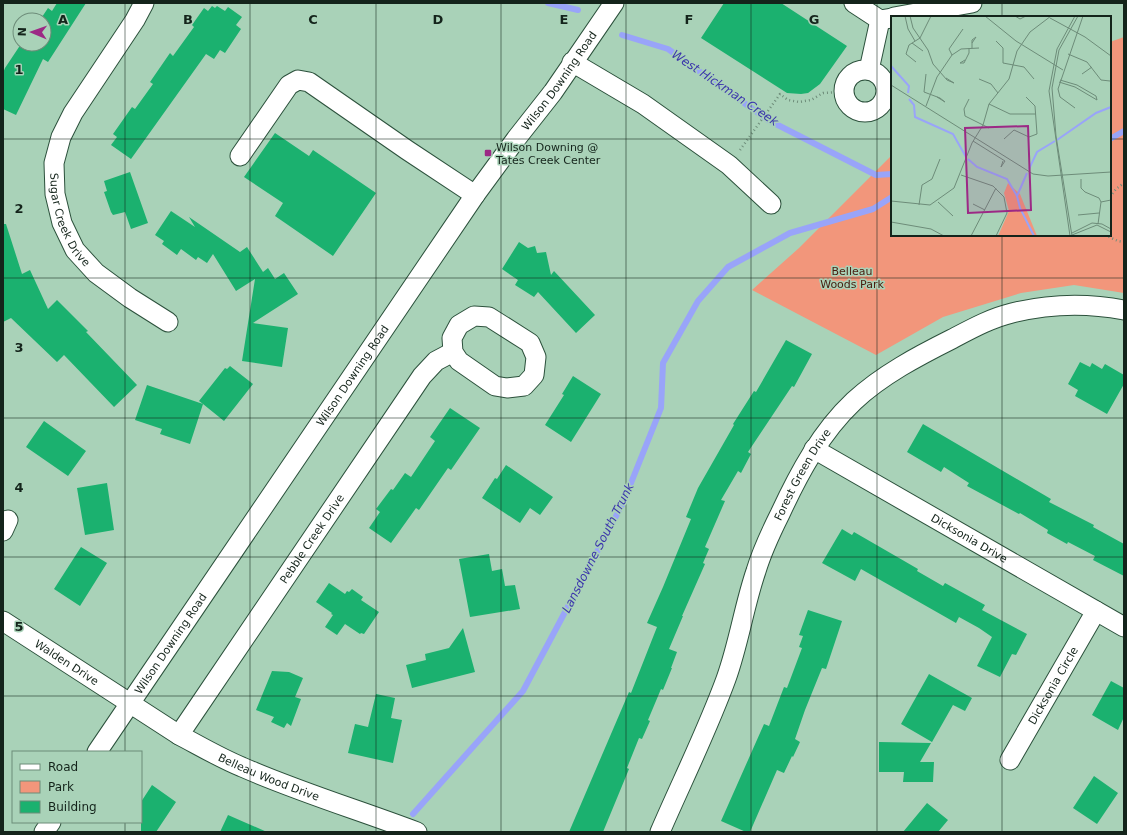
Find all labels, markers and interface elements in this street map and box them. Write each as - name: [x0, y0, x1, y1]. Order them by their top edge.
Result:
- north arrow: [12, 12, 52, 52]
- text: A: [58, 12, 68, 27]
- text: B: [183, 12, 193, 27]
- text: C: [308, 12, 318, 27]
- text: D: [433, 12, 444, 27]
- text: E: [560, 12, 568, 27]
- text: F: [685, 12, 693, 27]
- text: G: [809, 12, 819, 27]
- inset map: [891, 16, 1111, 236]
- text: N: [16, 27, 29, 37]
- street label: Wilson Downing Road: [519, 29, 600, 133]
- water label: West Hickman Creek: [669, 47, 782, 129]
- text: 1: [14, 62, 24, 77]
- place label: Wilson Downing @ Tates Creek Center: [495, 141, 601, 167]
- marker: Wilson Downing @ Tates Creek Center: [483, 148, 493, 158]
- street label: Sugar Creek Drive: [47, 173, 93, 269]
- text: 2: [14, 201, 24, 216]
- park label: Belleau Woods Park: [820, 265, 884, 291]
- street label: Wilson Downing Road: [314, 323, 392, 429]
- text: 3: [14, 340, 24, 355]
- street label: Forest Green Drive: [772, 426, 834, 523]
- text: 4: [14, 480, 24, 495]
- water label: Lansdowne South Trunk: [559, 480, 637, 615]
- street label: Pebble Creek Drive: [277, 492, 347, 586]
- street label: Dicksonia Drive: [928, 511, 1010, 566]
- street label: Wilson Downing Road: [132, 591, 210, 697]
- text: 5: [14, 619, 24, 634]
- street label: Walden Drive: [32, 637, 101, 688]
- street label: Dicksonia Circle: [1026, 644, 1081, 727]
- legend: [12, 751, 142, 823]
- street label: Belleau Wood Drive: [216, 751, 321, 804]
- text: Road: [48, 760, 78, 774]
- text: Park: [48, 780, 74, 794]
- text: Building: [48, 800, 97, 814]

